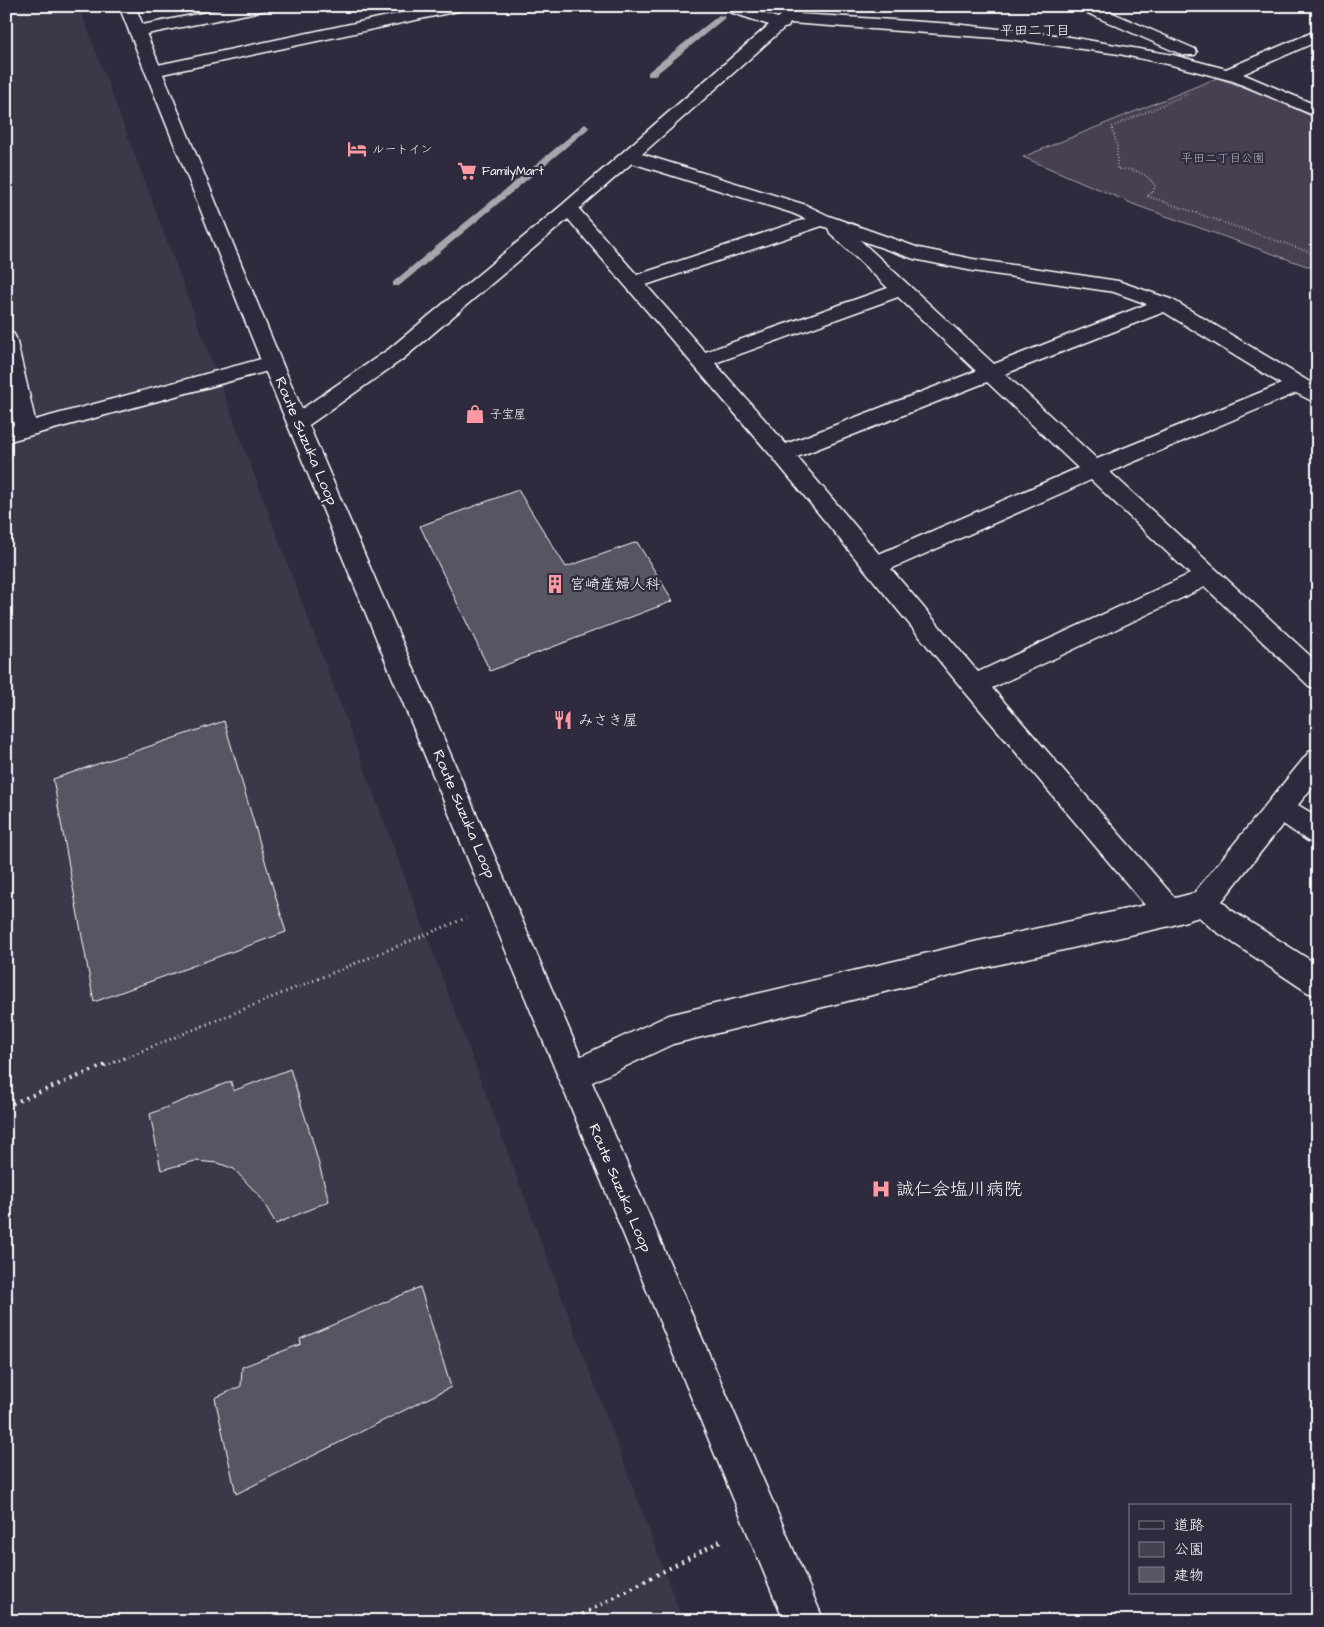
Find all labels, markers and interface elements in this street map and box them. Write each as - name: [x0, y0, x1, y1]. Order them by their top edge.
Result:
- district label: 平田二丁目: [1000, 21, 1070, 41]
- hotel icon: ルートイン: [346, 138, 368, 160]
- place label: ルートイン: [372, 141, 432, 158]
- park label: 平田二丁目公園: [1181, 150, 1265, 167]
- supermarket icon: FamilyMart: [456, 160, 478, 182]
- place label: FamilyMart: [482, 163, 544, 181]
- street label: Route Suzuka Loop: [269, 374, 343, 508]
- shop icon: 子宝屋: [464, 403, 486, 425]
- place label: 子宝屋: [490, 406, 526, 423]
- building icon: 宮崎産婦人科: [544, 573, 566, 595]
- place label: 宮崎産婦人科: [570, 574, 660, 595]
- restaurant icon: みさき屋: [552, 709, 574, 731]
- place label: みさき屋: [578, 710, 638, 731]
- street label: Route Suzuka Loop: [427, 747, 501, 881]
- street label: Route Suzuka Loop: [583, 1121, 657, 1255]
- place label: 誠仁会塩川病院: [896, 1177, 1022, 1202]
- hospital icon: 誠仁会塩川病院: [870, 1178, 892, 1200]
- legend: [1129, 1504, 1292, 1594]
- text: 道路: [1174, 1515, 1204, 1536]
- text: 公園: [1174, 1539, 1204, 1560]
- text: 建物: [1174, 1565, 1204, 1586]

